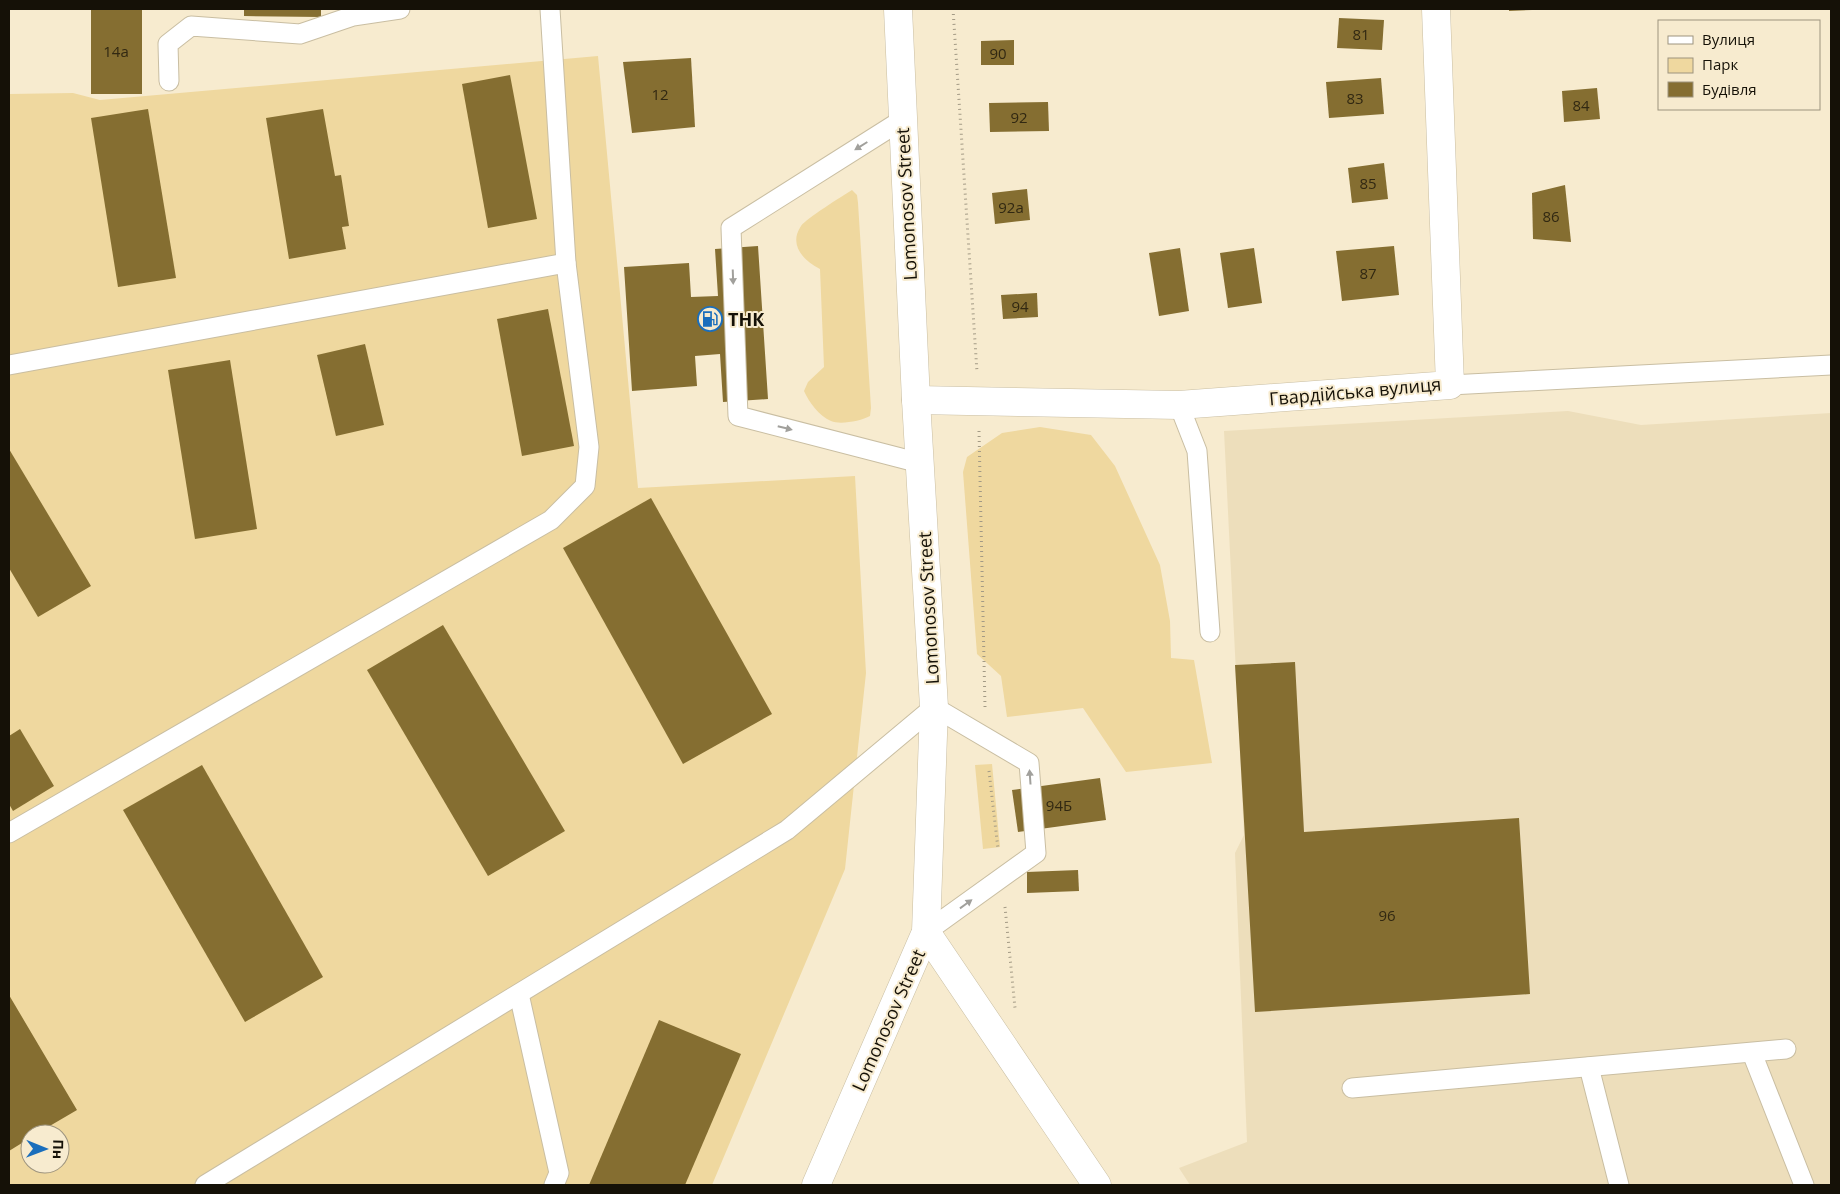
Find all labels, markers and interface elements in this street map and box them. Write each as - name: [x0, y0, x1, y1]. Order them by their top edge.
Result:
- legend: [1658, 20, 1820, 110]
- house number: 81: [1352, 24, 1370, 44]
- text: Вулиця: [1702, 29, 1755, 49]
- house number: 14а: [103, 41, 129, 61]
- house number: 90: [989, 43, 1007, 63]
- text: Парк: [1702, 54, 1738, 74]
- text: Будівля: [1702, 79, 1757, 99]
- house number: 12: [651, 84, 669, 104]
- house number: 83: [1346, 88, 1364, 108]
- house number: 84: [1572, 95, 1590, 115]
- house number: 92: [1010, 107, 1028, 127]
- street label: Lomonosov Street: [890, 127, 922, 281]
- one-way arrow: [854, 142, 867, 151]
- house number: 85: [1359, 173, 1377, 193]
- house number: 92а: [998, 197, 1024, 217]
- house number: 86: [1542, 206, 1560, 226]
- house number: 87: [1359, 263, 1377, 283]
- one-way arrow: [729, 269, 737, 285]
- house number: 94: [1011, 296, 1029, 316]
- fuel station icon: ТНК: [697, 306, 723, 332]
- place label: ТНК: [728, 307, 765, 331]
- street label: Гвардійська вулиця: [1268, 372, 1442, 410]
- one-way arrow: [777, 424, 793, 432]
- street label: Lomonosov Street: [912, 531, 944, 685]
- one-way arrow: [1025, 769, 1033, 785]
- house number: 94Б: [1046, 795, 1072, 815]
- one-way arrow: [959, 899, 973, 909]
- house number: 96: [1378, 905, 1396, 925]
- street label: Lomonosov Street: [846, 945, 930, 1095]
- north arrow: [20, 1124, 70, 1174]
- text: Пн: [49, 1139, 68, 1159]

